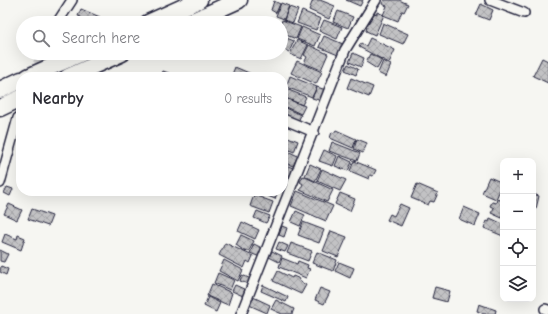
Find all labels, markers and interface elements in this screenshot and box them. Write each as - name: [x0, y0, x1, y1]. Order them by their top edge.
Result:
- search box: [16, 16, 288, 60]
- icon: search: [30, 27, 52, 49]
- text: Search here: [62, 29, 140, 47]
- text: Nearby: [32, 89, 83, 108]
- text: 0 results: [224, 91, 272, 106]
- map controls: [500, 158, 536, 302]
- button: +: [500, 158, 536, 194]
- button: −: [500, 194, 536, 230]
- button: locate: [500, 230, 536, 266]
- button: layers: [500, 266, 536, 302]

